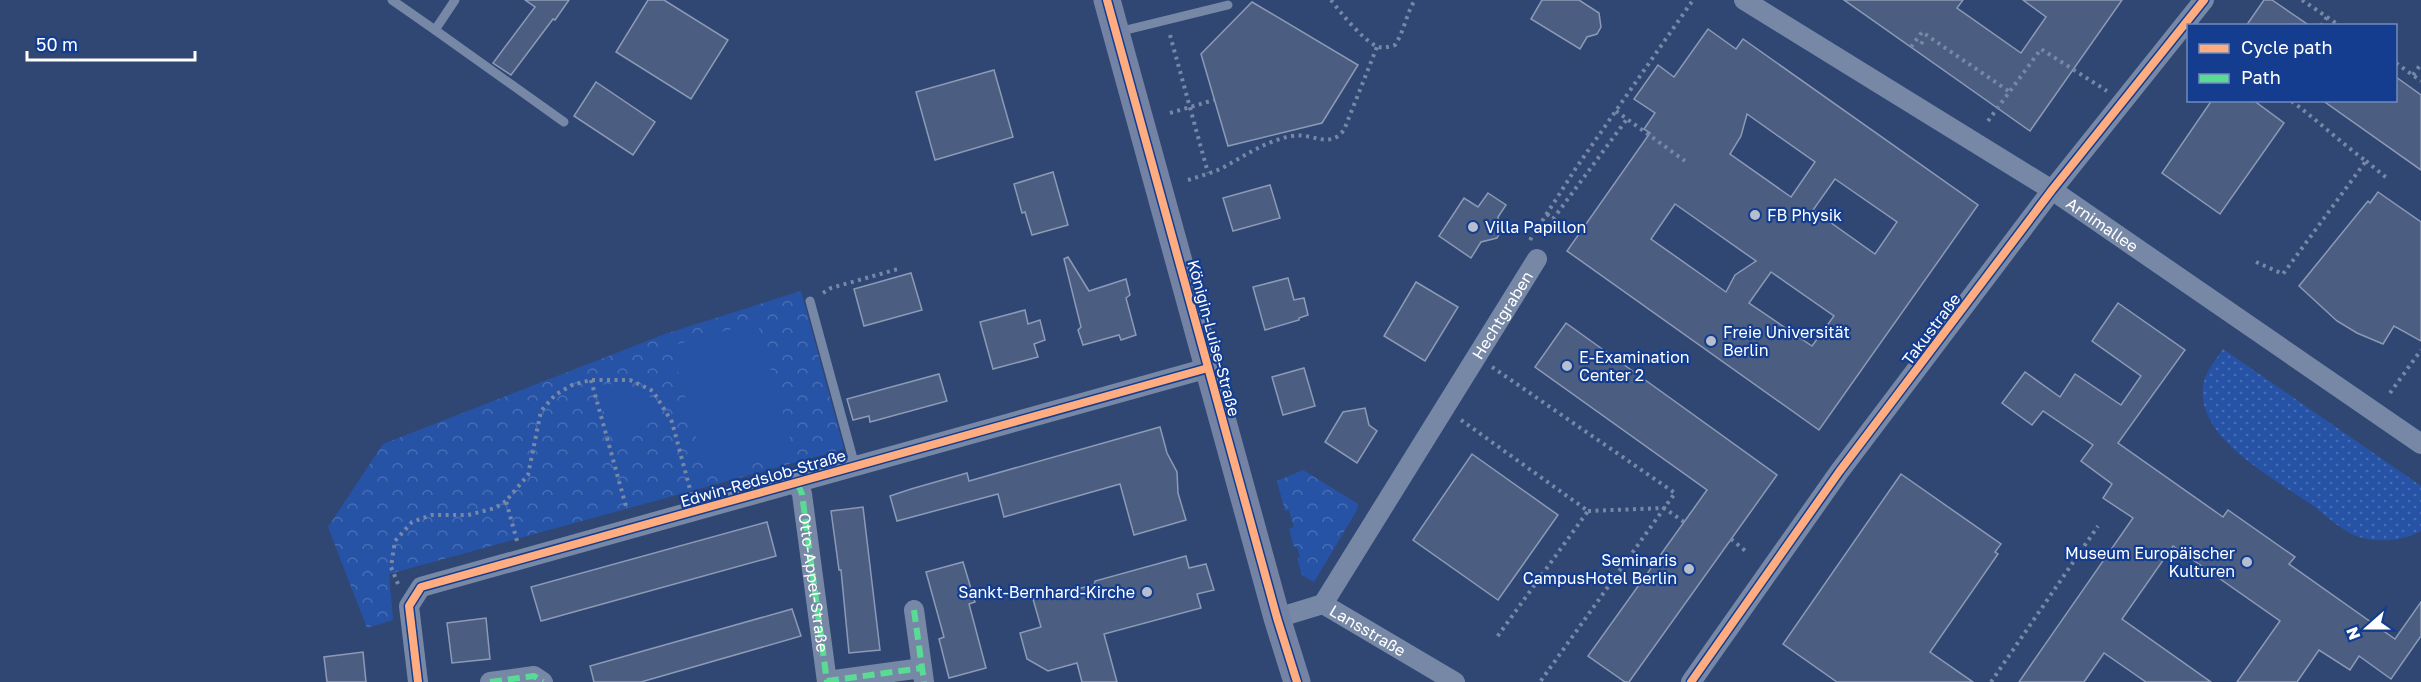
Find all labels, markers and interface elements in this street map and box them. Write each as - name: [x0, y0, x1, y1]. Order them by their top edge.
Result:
- scale bar: [27, 24, 195, 62]
- legend: [2187, 24, 2397, 102]
- text: 50 m: [36, 33, 78, 55]
- text: Cycle path: [2241, 36, 2333, 58]
- text: Path: [2241, 66, 2281, 88]
- street label: Arnimallee: [2062, 193, 2142, 256]
- place label: FB Physik: [1767, 205, 1842, 225]
- marker: FB Physik: [1748, 208, 1762, 222]
- place label: Villa Papillon: [1485, 217, 1586, 237]
- marker: Villa Papillon: [1466, 220, 1480, 234]
- street label: Königin-Luise-Straße: [1183, 258, 1245, 418]
- street label: Hechtgraben: [1467, 267, 1537, 363]
- street label: Takustraße: [1897, 289, 1965, 369]
- place label: Freie Universität Berlin: [1723, 322, 1850, 360]
- marker: Freie Universität Berlin: [1704, 334, 1718, 348]
- place label: E-Examination Center 2: [1579, 347, 1690, 385]
- marker: E-Examination Center 2: [1560, 359, 1574, 373]
- street label: Edwin-Redslob-Straße: [678, 445, 848, 511]
- street label: Otto-Appel-Straße: [795, 511, 833, 653]
- place label: Museum Europäischer Kulturen: [2065, 543, 2235, 581]
- place label: Seminaris CampusHotel Berlin: [1523, 550, 1677, 588]
- marker: Museum Europäischer Kulturen: [2240, 555, 2254, 569]
- marker: Seminaris CampusHotel Berlin: [1682, 562, 1696, 576]
- place label: Sankt-Bernhard-Kirche: [958, 582, 1135, 602]
- marker: Sankt-Bernhard-Kirche: [1140, 585, 1154, 599]
- north arrow: [2337, 598, 2397, 658]
- street label: Lansstraße: [1326, 600, 1409, 661]
- text: N: [2341, 624, 2365, 643]

